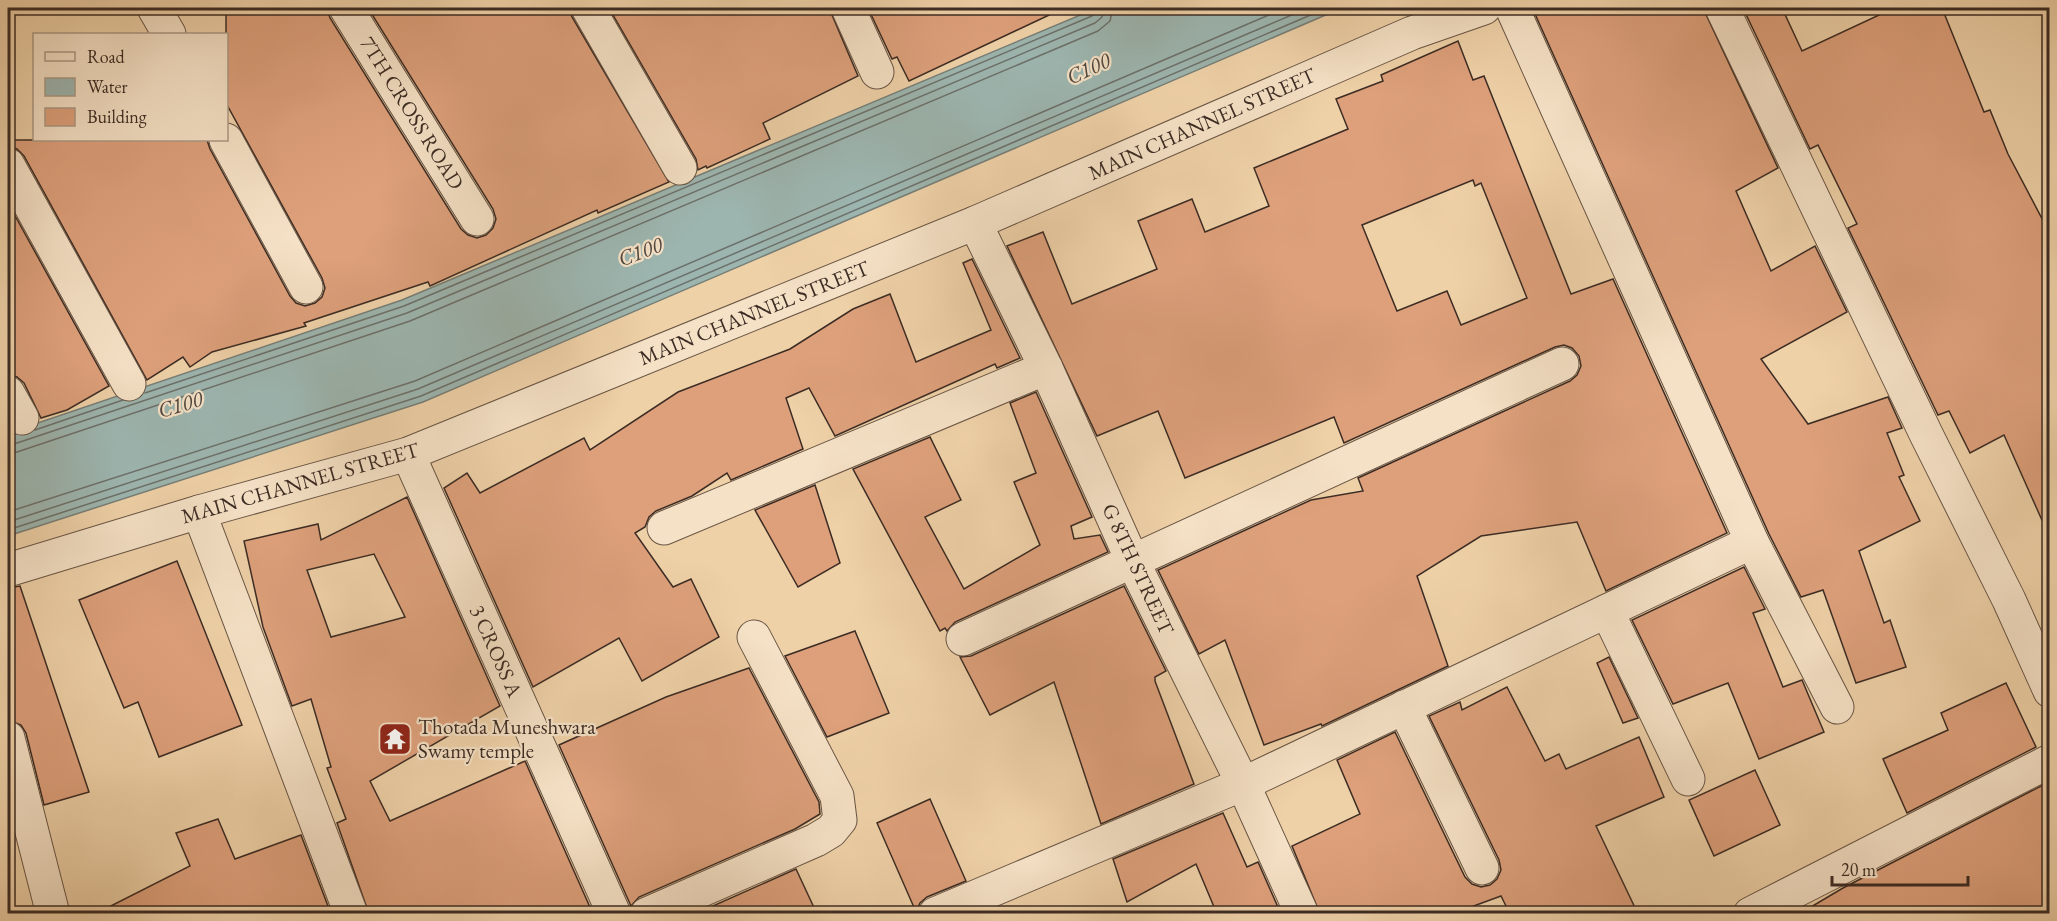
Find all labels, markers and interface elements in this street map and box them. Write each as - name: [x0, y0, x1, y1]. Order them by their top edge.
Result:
- street label: 7TH CROSS ROAD: [354, 31, 471, 195]
- legend: [33, 33, 228, 141]
- text: Road: [87, 45, 126, 68]
- water label: C100: [1061, 45, 1116, 91]
- street label: MAIN CHANNEL STREET: [1084, 61, 1321, 186]
- text: Water: [87, 75, 128, 98]
- text: Building: [87, 105, 147, 128]
- water label: C100: [614, 229, 668, 273]
- street label: MAIN CHANNEL STREET: [635, 254, 874, 371]
- water label: C100: [154, 384, 208, 425]
- street label: MAIN CHANNEL STREET: [178, 435, 423, 529]
- street label: G 8TH STREET: [1096, 499, 1181, 639]
- street label: 3 CROSS A: [464, 600, 529, 702]
- place label: Thotada Muneshwara Swamy temple: [418, 713, 596, 764]
- temple icon: Thotada Muneshwara Swamy temple: [377, 721, 413, 757]
- scale bar: [1832, 849, 1968, 887]
- text: 20 m: [1841, 858, 1876, 881]

